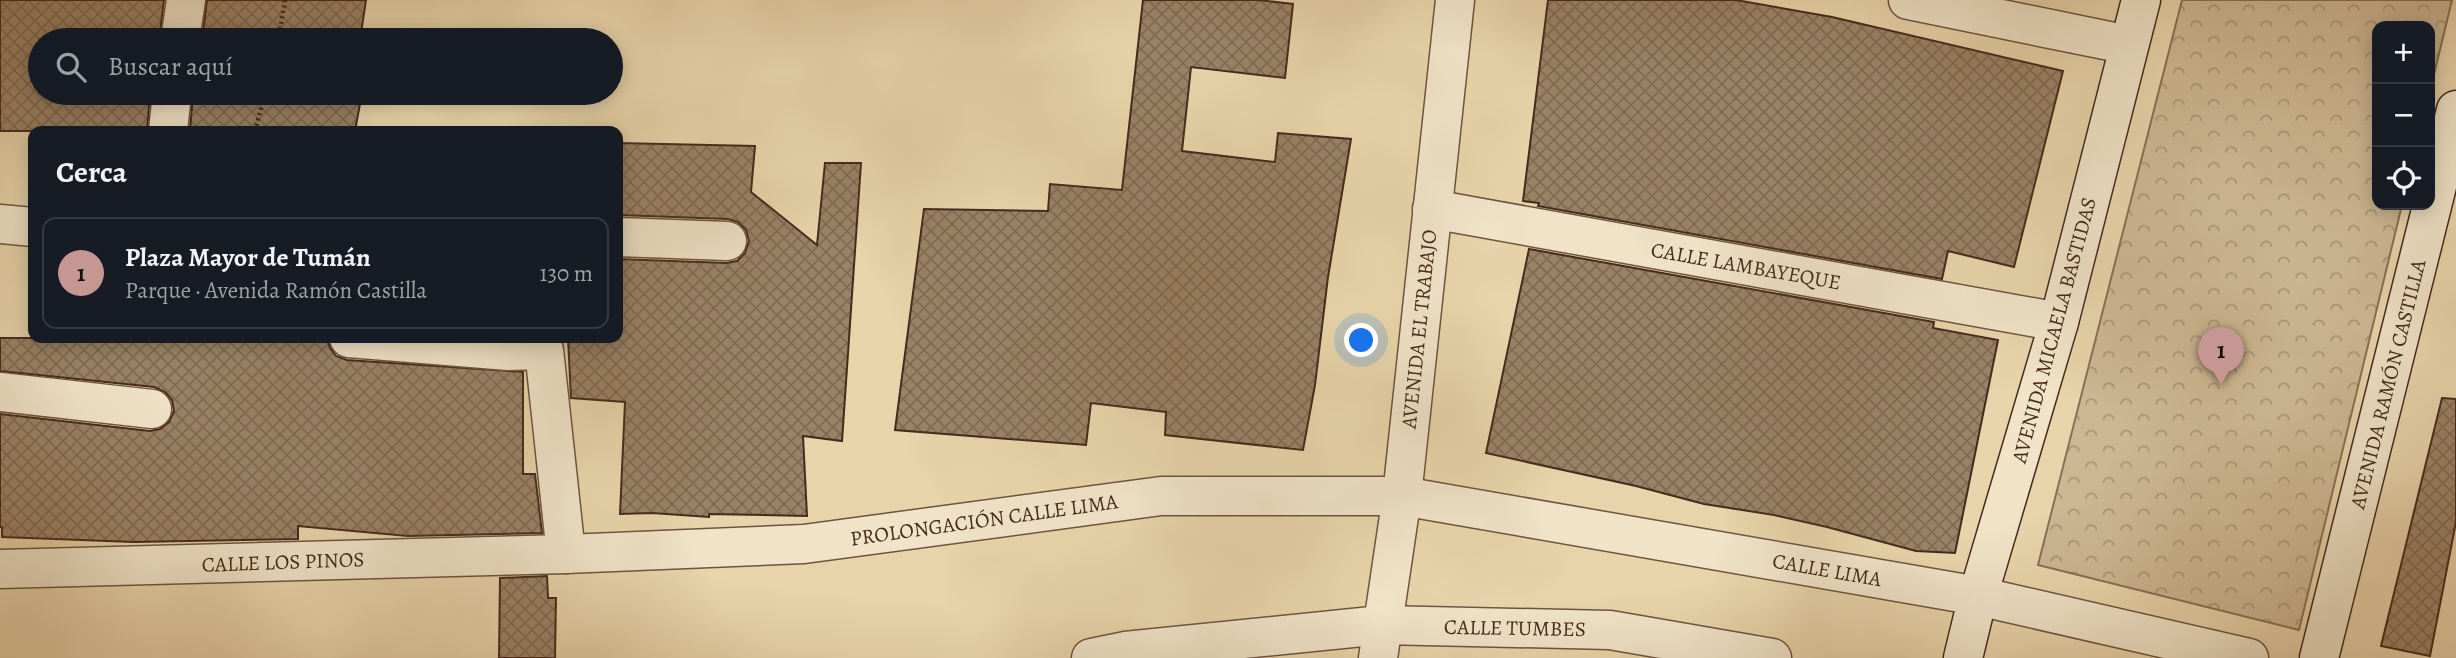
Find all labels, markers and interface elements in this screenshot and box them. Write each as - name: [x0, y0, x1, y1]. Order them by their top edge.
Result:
- map controls: [2372, 21, 2435, 210]
- button: +: [2372, 21, 2435, 84]
- search box: [28, 28, 623, 105]
- icon: search: [52, 48, 90, 86]
- text: Buscar aquí: [108, 49, 233, 84]
- button: −: [2372, 84, 2435, 147]
- button: locate: [2372, 147, 2435, 210]
- text: Cerca: [56, 152, 127, 192]
- street label: AVENIDA MICAELA BASTIDAS: [2005, 194, 2103, 467]
- street label: AVENIDA EL TRABAJO: [1395, 228, 1443, 431]
- street label: CALLE LAMBAYEQUE: [1649, 236, 1843, 296]
- text: Plaza Mayor de Tumán: [125, 240, 371, 275]
- street label: AVENIDA RAMÓN CASTILLA: [2343, 256, 2433, 513]
- text: 1: [77, 258, 85, 289]
- text: 130 m: [540, 258, 593, 289]
- text: Parque · Avenida Ramón Castilla: [125, 275, 427, 306]
- your location: [1344, 323, 1378, 357]
- pin: 1: [2198, 327, 2244, 385]
- street label: PROLONGACIÓN CALLE LIMA: [848, 487, 1120, 553]
- street label: CALLE LOS PINOS: [201, 545, 365, 579]
- street label: CALLE LIMA: [1770, 547, 1884, 593]
- street label: CALLE TUMBES: [1444, 613, 1586, 643]

